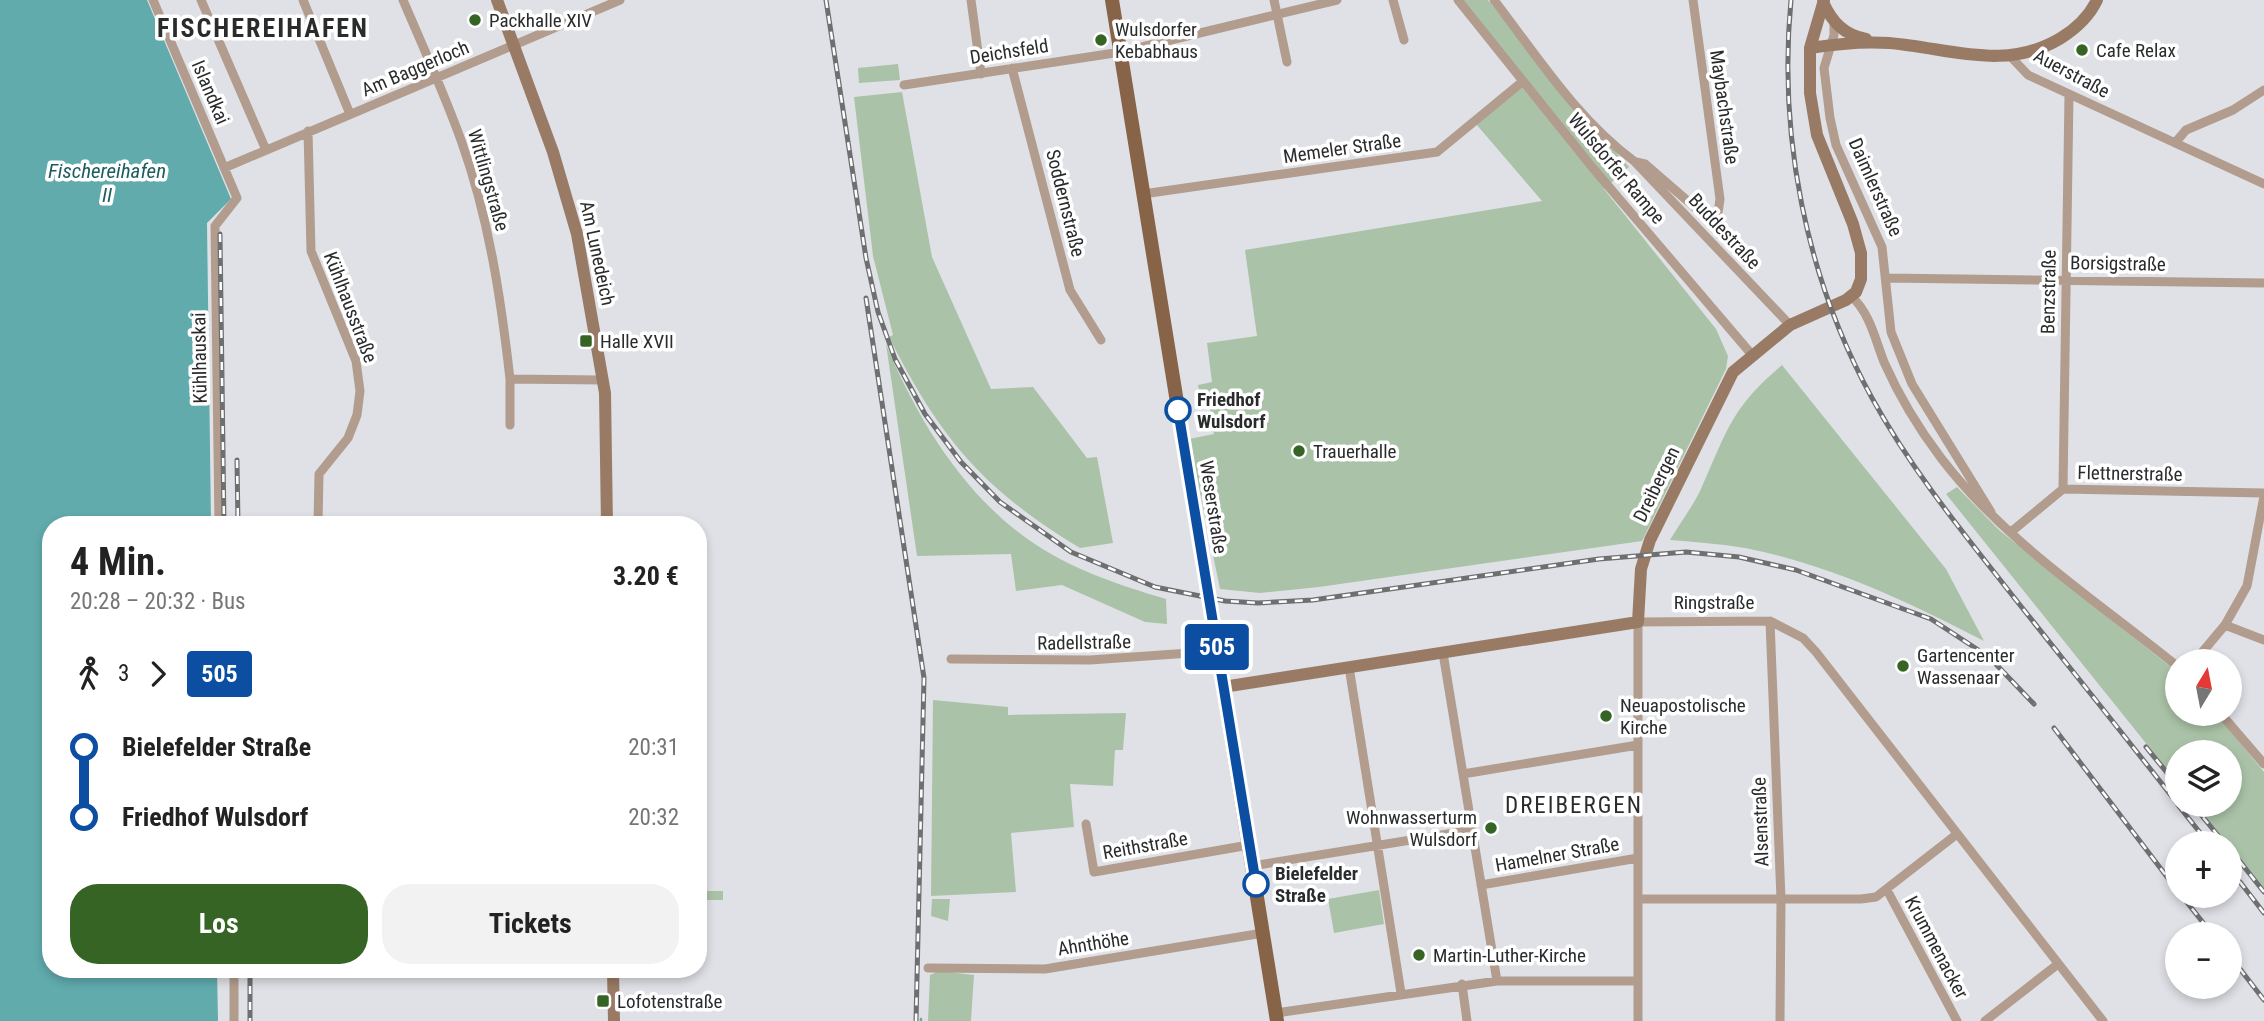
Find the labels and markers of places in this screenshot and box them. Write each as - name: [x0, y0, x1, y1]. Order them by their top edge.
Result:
- place label: Packhalle XIV: [489, 9, 592, 32]
- marker: Packhalle XIV: [467, 12, 483, 28]
- place label: Wulsdorfer Kebabhaus: [1115, 18, 1198, 63]
- marker: Wulsdorfer Kebabhaus: [1093, 32, 1109, 48]
- place label: Cafe Relax: [2096, 39, 2176, 62]
- marker: Cafe Relax: [2074, 42, 2090, 58]
- place label: Halle XVII: [600, 330, 674, 353]
- marker: Halle XVII: [578, 333, 594, 349]
- place label: Friedhof Wulsdorf: [1197, 388, 1266, 433]
- marker: Friedhof Wulsdorf: [1165, 397, 1191, 423]
- place label: Trauerhalle: [1313, 440, 1397, 463]
- marker: Trauerhalle: [1291, 443, 1307, 459]
- place label: Gartencenter Wassenaar: [1917, 644, 2015, 689]
- marker: Gartencenter Wassenaar: [1895, 658, 1911, 674]
- place label: Neuapostolische Kirche: [1620, 694, 1746, 739]
- marker: Neuapostolische Kirche: [1598, 708, 1614, 724]
- place label: Wohnwasserturm Wulsdorf: [1346, 806, 1477, 851]
- marker: Wohnwasserturm Wulsdorf: [1483, 820, 1499, 836]
- place label: Bielefelder Straße: [1275, 862, 1358, 907]
- marker: Bielefelder Straße: [1243, 871, 1269, 897]
- place label: Martin-Luther-Kirche: [1433, 944, 1586, 967]
- marker: Martin-Luther-Kirche: [1411, 947, 1427, 963]
- place label: Lofotenstraße: [617, 990, 723, 1013]
- marker: Lofotenstraße: [595, 993, 611, 1009]

